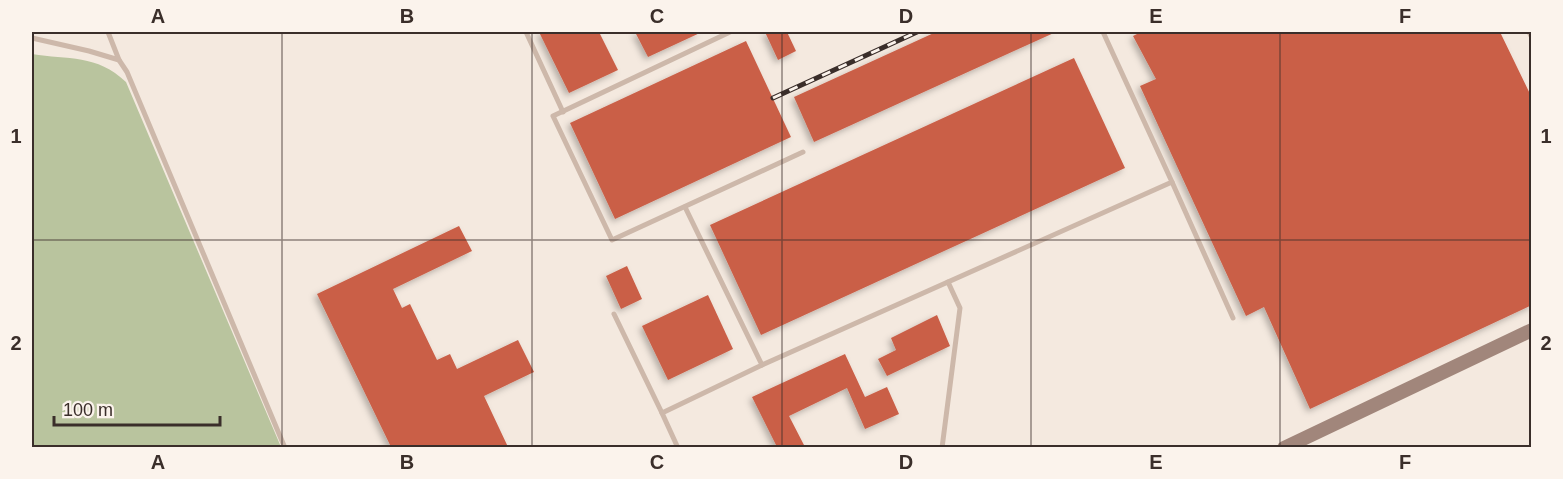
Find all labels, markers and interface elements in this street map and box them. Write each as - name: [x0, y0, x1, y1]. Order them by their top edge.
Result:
- text: A: [151, 5, 165, 27]
- text: B: [400, 5, 414, 27]
- text: C: [650, 5, 664, 27]
- text: D: [899, 5, 913, 27]
- text: E: [1149, 5, 1163, 27]
- text: F: [1399, 5, 1411, 27]
- text: 1: [10, 125, 22, 147]
- text: 1: [1540, 125, 1552, 147]
- text: 2: [10, 332, 22, 354]
- text: 2: [1540, 332, 1552, 354]
- scale bar: [54, 389, 220, 427]
- text: 100 m: [63, 400, 113, 420]
- text: A: [151, 451, 165, 473]
- text: B: [400, 451, 414, 473]
- text: C: [650, 451, 664, 473]
- text: D: [899, 451, 913, 473]
- text: E: [1149, 451, 1163, 473]
- text: F: [1399, 451, 1411, 473]

